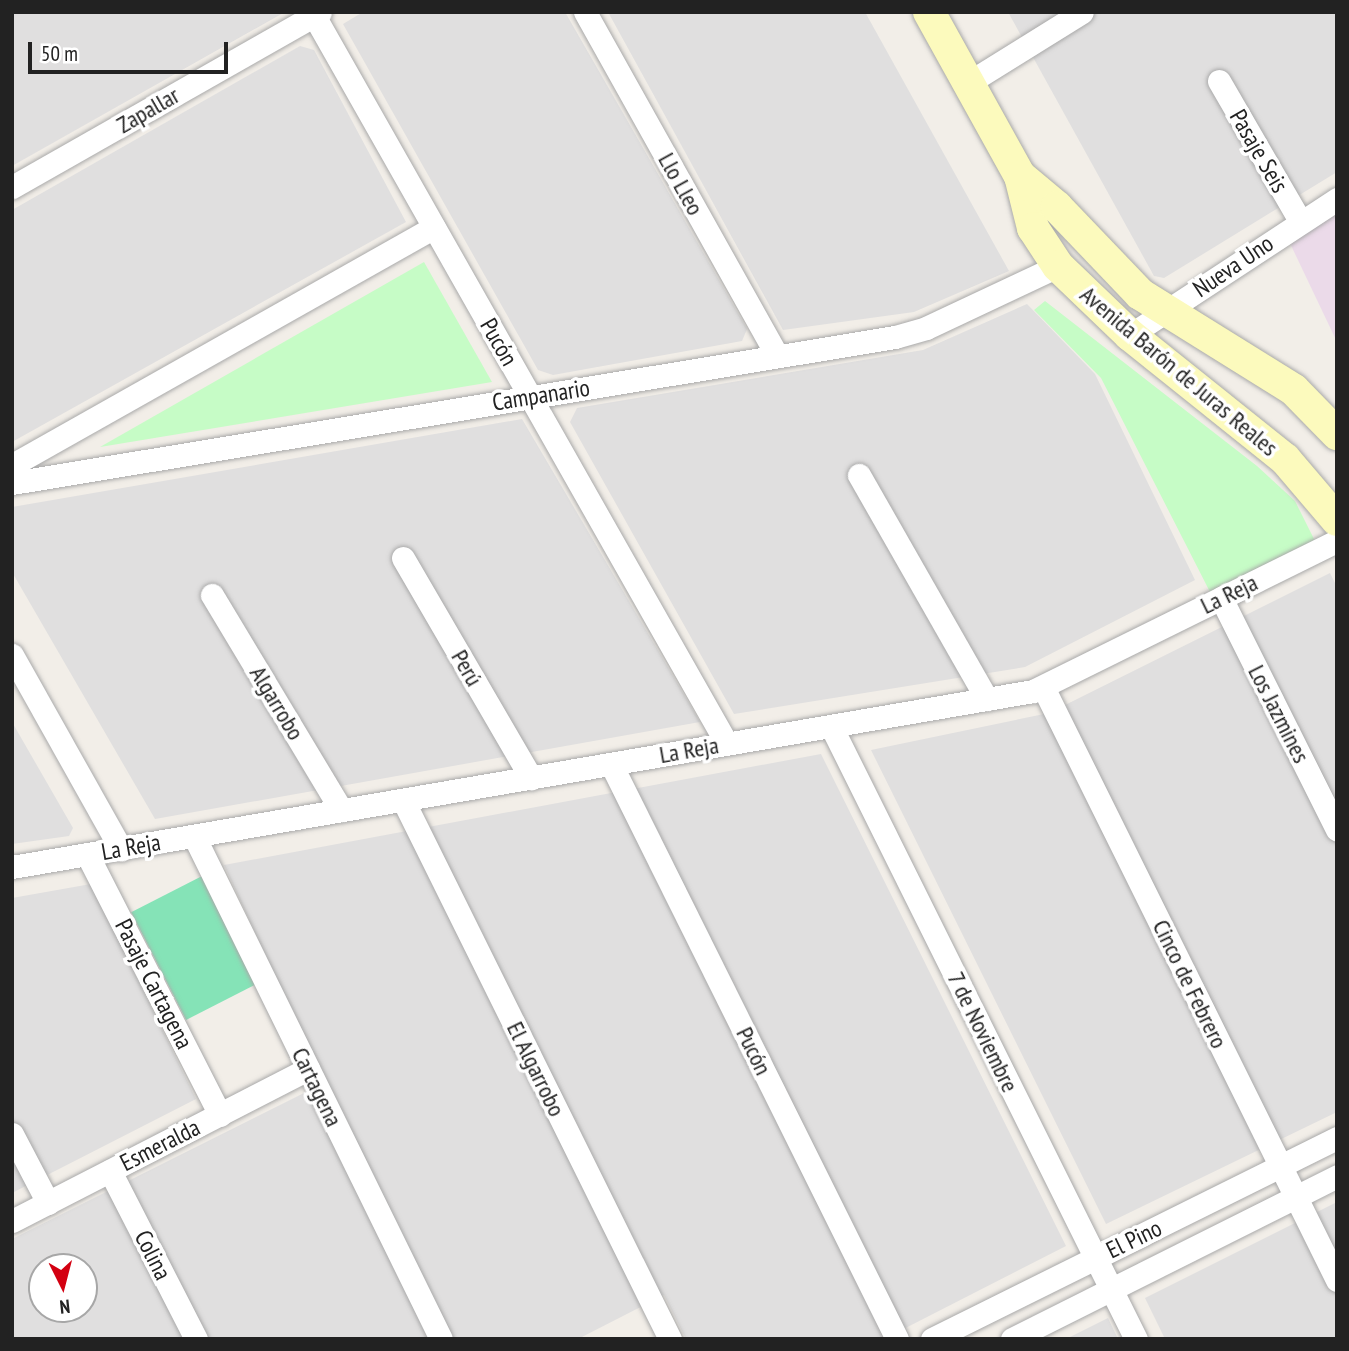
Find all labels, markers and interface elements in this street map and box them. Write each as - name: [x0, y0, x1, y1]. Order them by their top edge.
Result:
- scale bar: [32, 28, 231, 72]
- text: 50 m: [41, 40, 78, 67]
- street label: Zapallar: [112, 81, 184, 139]
- street label: Pasaje Seis: [1224, 104, 1294, 198]
- street label: Llo Lleo: [652, 148, 710, 220]
- street label: Nueva Uno: [1188, 229, 1278, 303]
- street label: Avenida Barón de Juras Reales: [1074, 280, 1284, 462]
- street label: Pucón: [474, 313, 524, 371]
- street label: Campanario: [490, 373, 592, 417]
- street label: La Reja: [1196, 568, 1262, 620]
- street label: Perú: [445, 645, 489, 691]
- street label: Los Jazmines: [1242, 660, 1316, 768]
- street label: Algarrobo: [244, 661, 310, 745]
- street label: La Reja: [657, 731, 721, 769]
- street label: La Reja: [99, 828, 163, 866]
- street label: Pasaje Cartagena: [109, 914, 199, 1054]
- street label: Cinco de Febrero: [1147, 915, 1233, 1053]
- street label: 7 de Noviembre: [941, 967, 1025, 1097]
- street label: El Algarrobo: [501, 1017, 571, 1121]
- street label: Pucón: [730, 1022, 778, 1080]
- street label: Cartagena: [286, 1043, 348, 1131]
- street label: Esmeralda: [115, 1113, 205, 1177]
- street label: El Pino: [1102, 1213, 1166, 1265]
- street label: Colina: [128, 1225, 178, 1285]
- north arrow: [28, 1253, 98, 1323]
- text: N: [59, 1294, 71, 1319]

